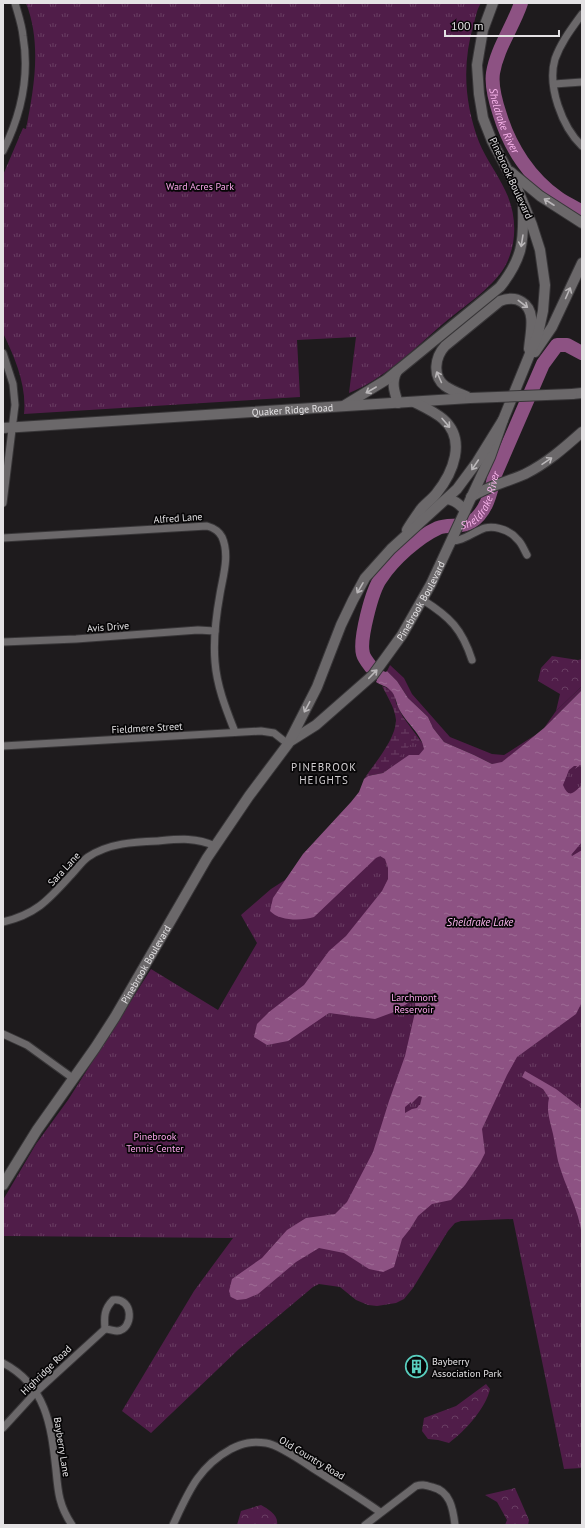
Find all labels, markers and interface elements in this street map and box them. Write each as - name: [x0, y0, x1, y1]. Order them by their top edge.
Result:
- scale bar: [445, 12, 559, 38]
- text: 100 m: [451, 18, 484, 33]
- water label: Sheldrake River: [486, 87, 523, 157]
- street label: Pinebrook Boulevard: [486, 135, 536, 221]
- park label: Ward Acres Park: [166, 180, 234, 193]
- one-way arrow: [543, 198, 555, 206]
- one-way arrow: [518, 234, 526, 247]
- one-way arrow: [564, 287, 572, 299]
- one-way arrow: [517, 300, 528, 308]
- one-way arrow: [435, 371, 443, 383]
- one-way arrow: [365, 386, 377, 394]
- street label: Quaker Ridge Road: [251, 400, 333, 419]
- one-way arrow: [442, 418, 451, 428]
- one-way arrow: [541, 457, 552, 466]
- one-way arrow: [471, 459, 479, 470]
- water label: Sheldrake River: [459, 468, 503, 532]
- street label: Alfred Lane: [153, 510, 203, 526]
- street label: Pinebrook Boulevard: [394, 559, 447, 643]
- one-way arrow: [355, 582, 363, 594]
- street label: Avis Drive: [86, 619, 130, 635]
- one-way arrow: [368, 669, 378, 679]
- one-way arrow: [303, 700, 310, 712]
- street label: Fieldmere Street: [111, 720, 183, 736]
- district label: PINEBROOK HEIGHTS: [291, 760, 357, 787]
- street label: Sara Lane: [45, 849, 83, 889]
- water label: Sheldrake Lake: [447, 915, 513, 929]
- street label: Pinebrook Boulevard: [118, 923, 173, 1006]
- park label: Larchmont Reservoir: [391, 991, 437, 1016]
- park label: Pinebrook Tennis Center: [126, 1130, 184, 1155]
- street label: Highridge Road: [18, 1342, 74, 1398]
- building icon: Bayberry Association Park: [403, 1354, 429, 1380]
- place label: Bayberry Association Park: [432, 1355, 502, 1380]
- street label: Bayberry Lane: [51, 1416, 73, 1478]
- street label: Old Country Road: [277, 1433, 347, 1483]

